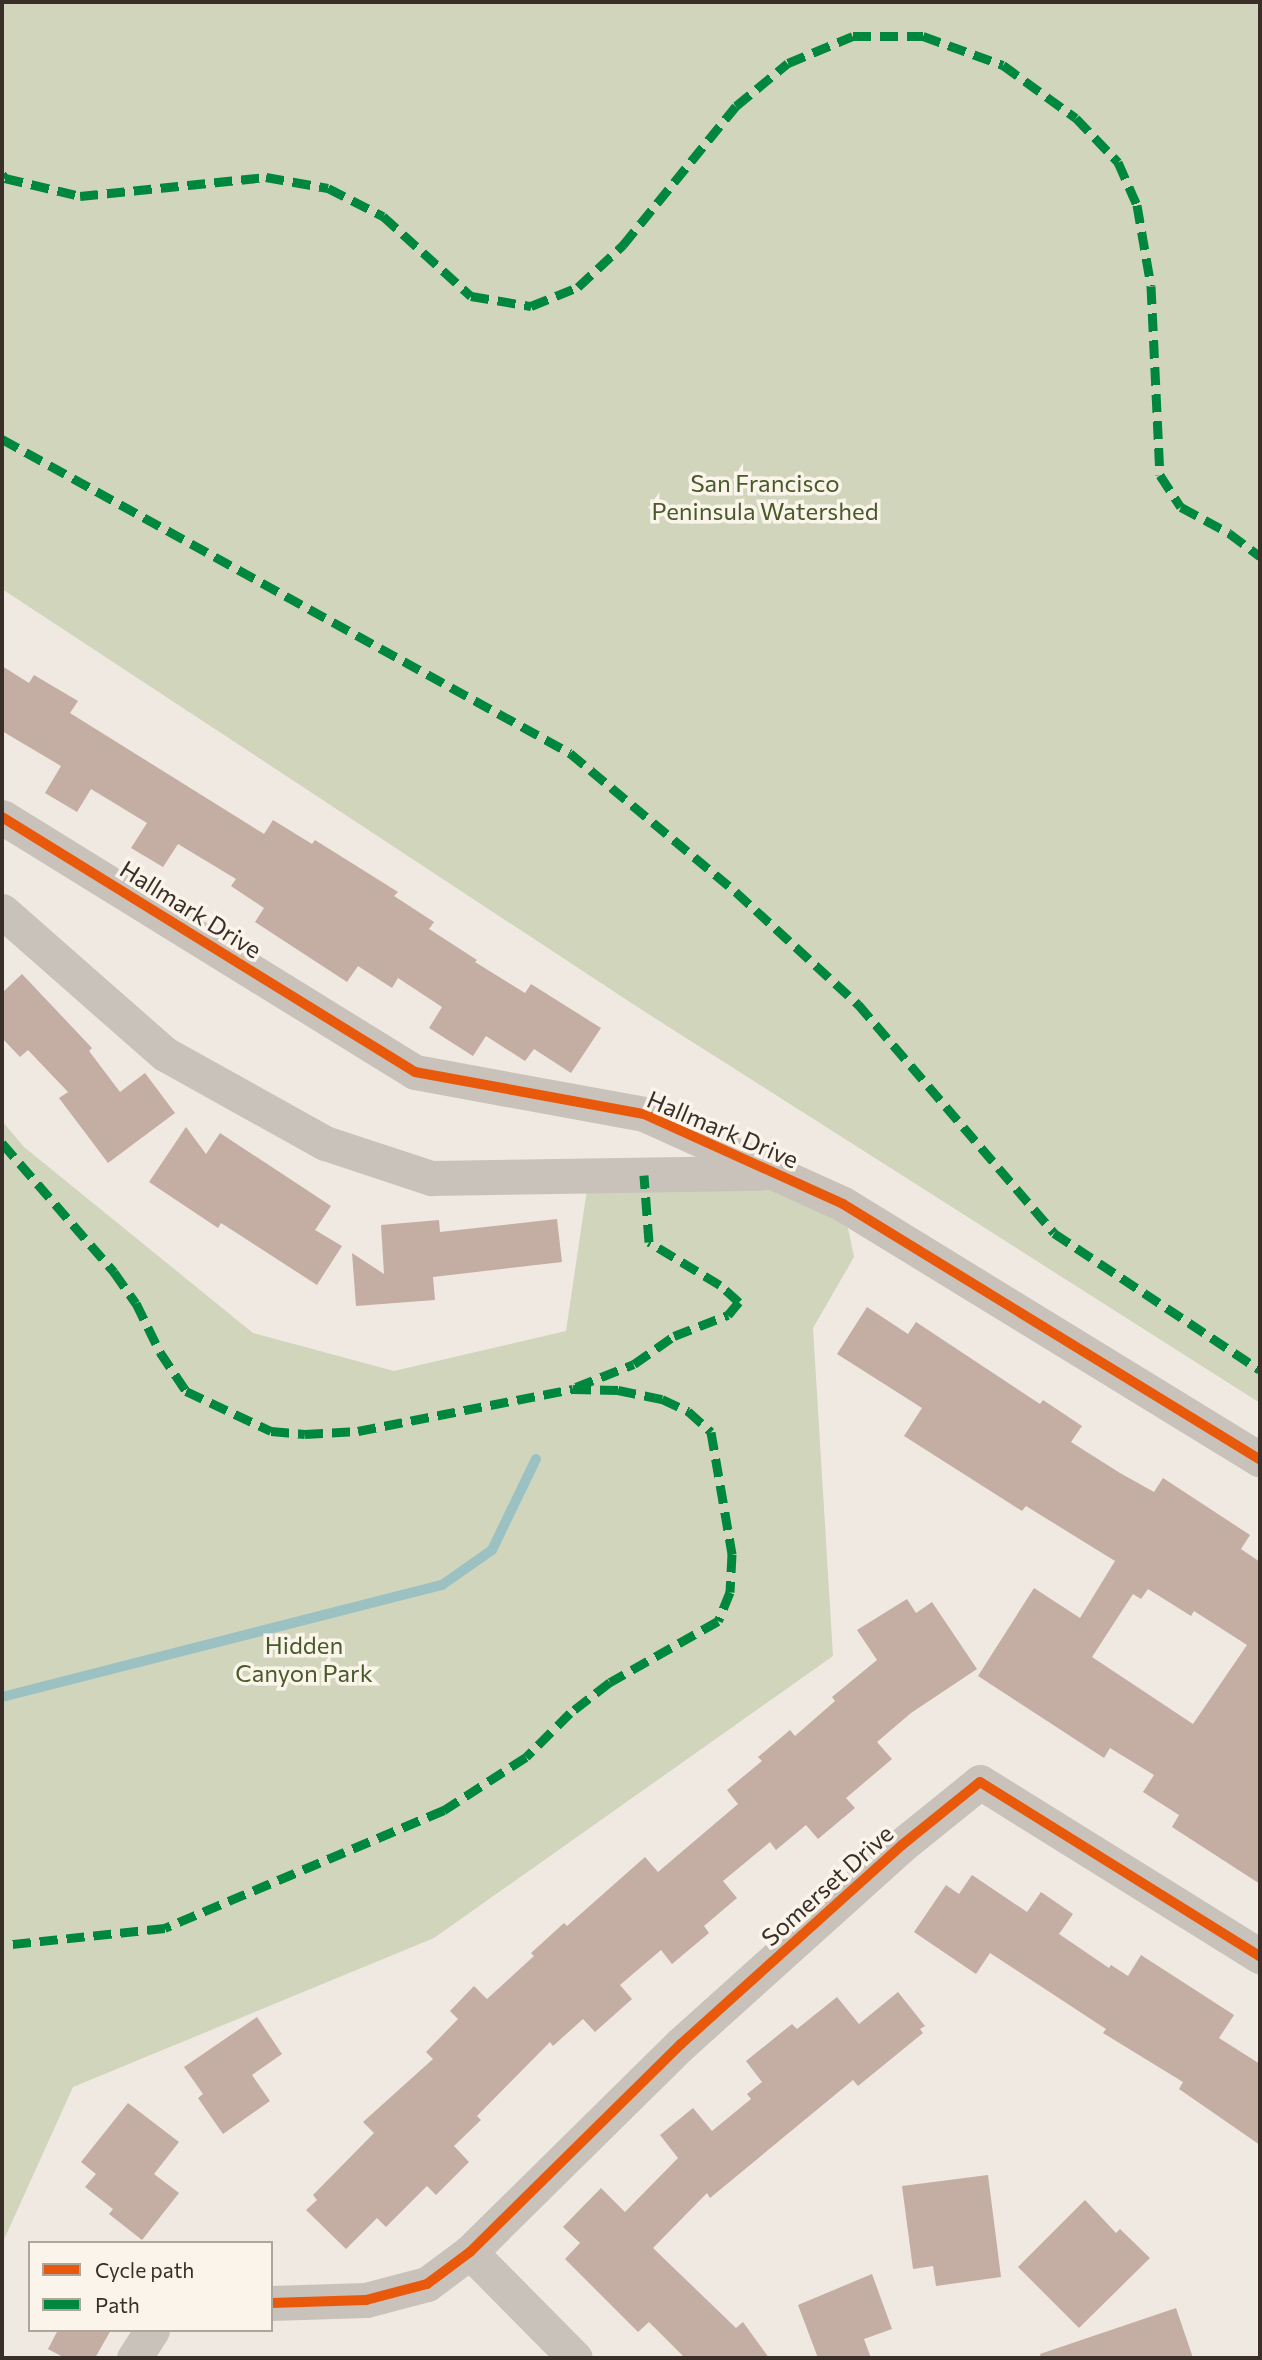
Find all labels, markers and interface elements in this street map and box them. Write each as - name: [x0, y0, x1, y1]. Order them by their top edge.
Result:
- park label: San Francisco Peninsula Watershed: [651, 469, 879, 525]
- street label: Hallmark Drive: [115, 854, 267, 964]
- street label: Hallmark Drive: [643, 1084, 803, 1174]
- park label: Hidden Canyon Park: [235, 1631, 373, 1687]
- street label: Somerset Drive: [755, 1818, 899, 1952]
- legend: [28, 2241, 273, 2332]
- text: Cycle path: [95, 2257, 194, 2282]
- text: Path: [95, 2292, 140, 2317]

